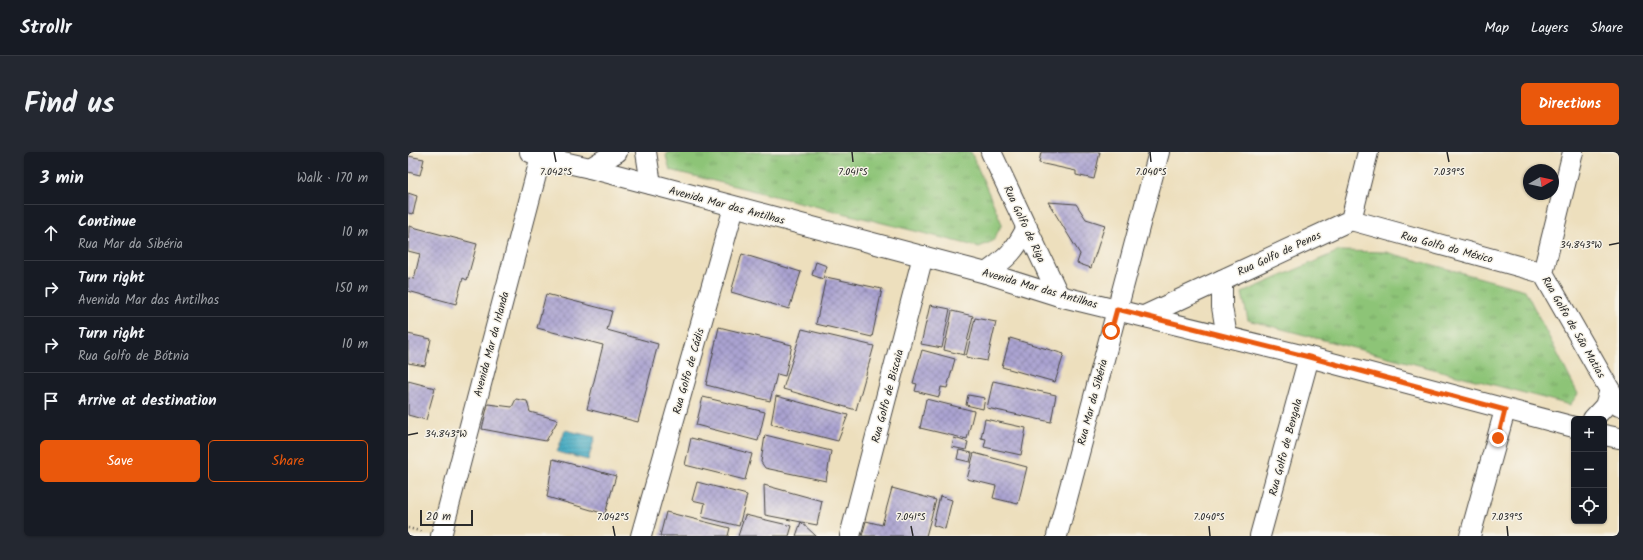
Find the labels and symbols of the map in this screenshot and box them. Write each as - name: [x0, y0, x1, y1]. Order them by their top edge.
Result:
- text: 7.042°S: [540, 164, 573, 180]
- text: 7.041°S: [838, 164, 868, 180]
- text: 7.040°S: [1135, 164, 1167, 180]
- text: 7.039°S: [1433, 164, 1465, 180]
- north arrow: [1523, 164, 1559, 200]
- street label: Avenida Mar das Antilhas: [667, 182, 787, 230]
- street label: Rua Golfo de Riga: [998, 183, 1050, 266]
- street label: Rua Golfo de Penas: [1235, 226, 1325, 281]
- street label: Rua Golfo do México: [1399, 227, 1495, 269]
- text: 34.843°W: [1560, 237, 1602, 253]
- street label: Avenida Mar das Antilhas: [980, 264, 1100, 314]
- street label: Rua Golfo de São Matias: [1537, 273, 1610, 382]
- street label: Avenida Mar da Irlanda: [469, 290, 515, 399]
- route start: [1102, 322, 1120, 340]
- street label: Rua Golfo de Cádis: [668, 326, 710, 416]
- street label: Rua Golfo de Biscaia: [867, 347, 909, 445]
- street label: Rua Mar da Sibéria: [1073, 357, 1113, 447]
- street label: Rua Golfo de Bengala: [1264, 397, 1308, 498]
- text: 34.843°W: [425, 426, 467, 442]
- route end: [1489, 429, 1507, 447]
- scale bar: [420, 508, 473, 527]
- text: 7.042°S: [597, 509, 630, 525]
- text: 7.041°S: [896, 509, 926, 525]
- text: 7.040°S: [1193, 509, 1225, 525]
- text: 7.039°S: [1491, 509, 1523, 525]

